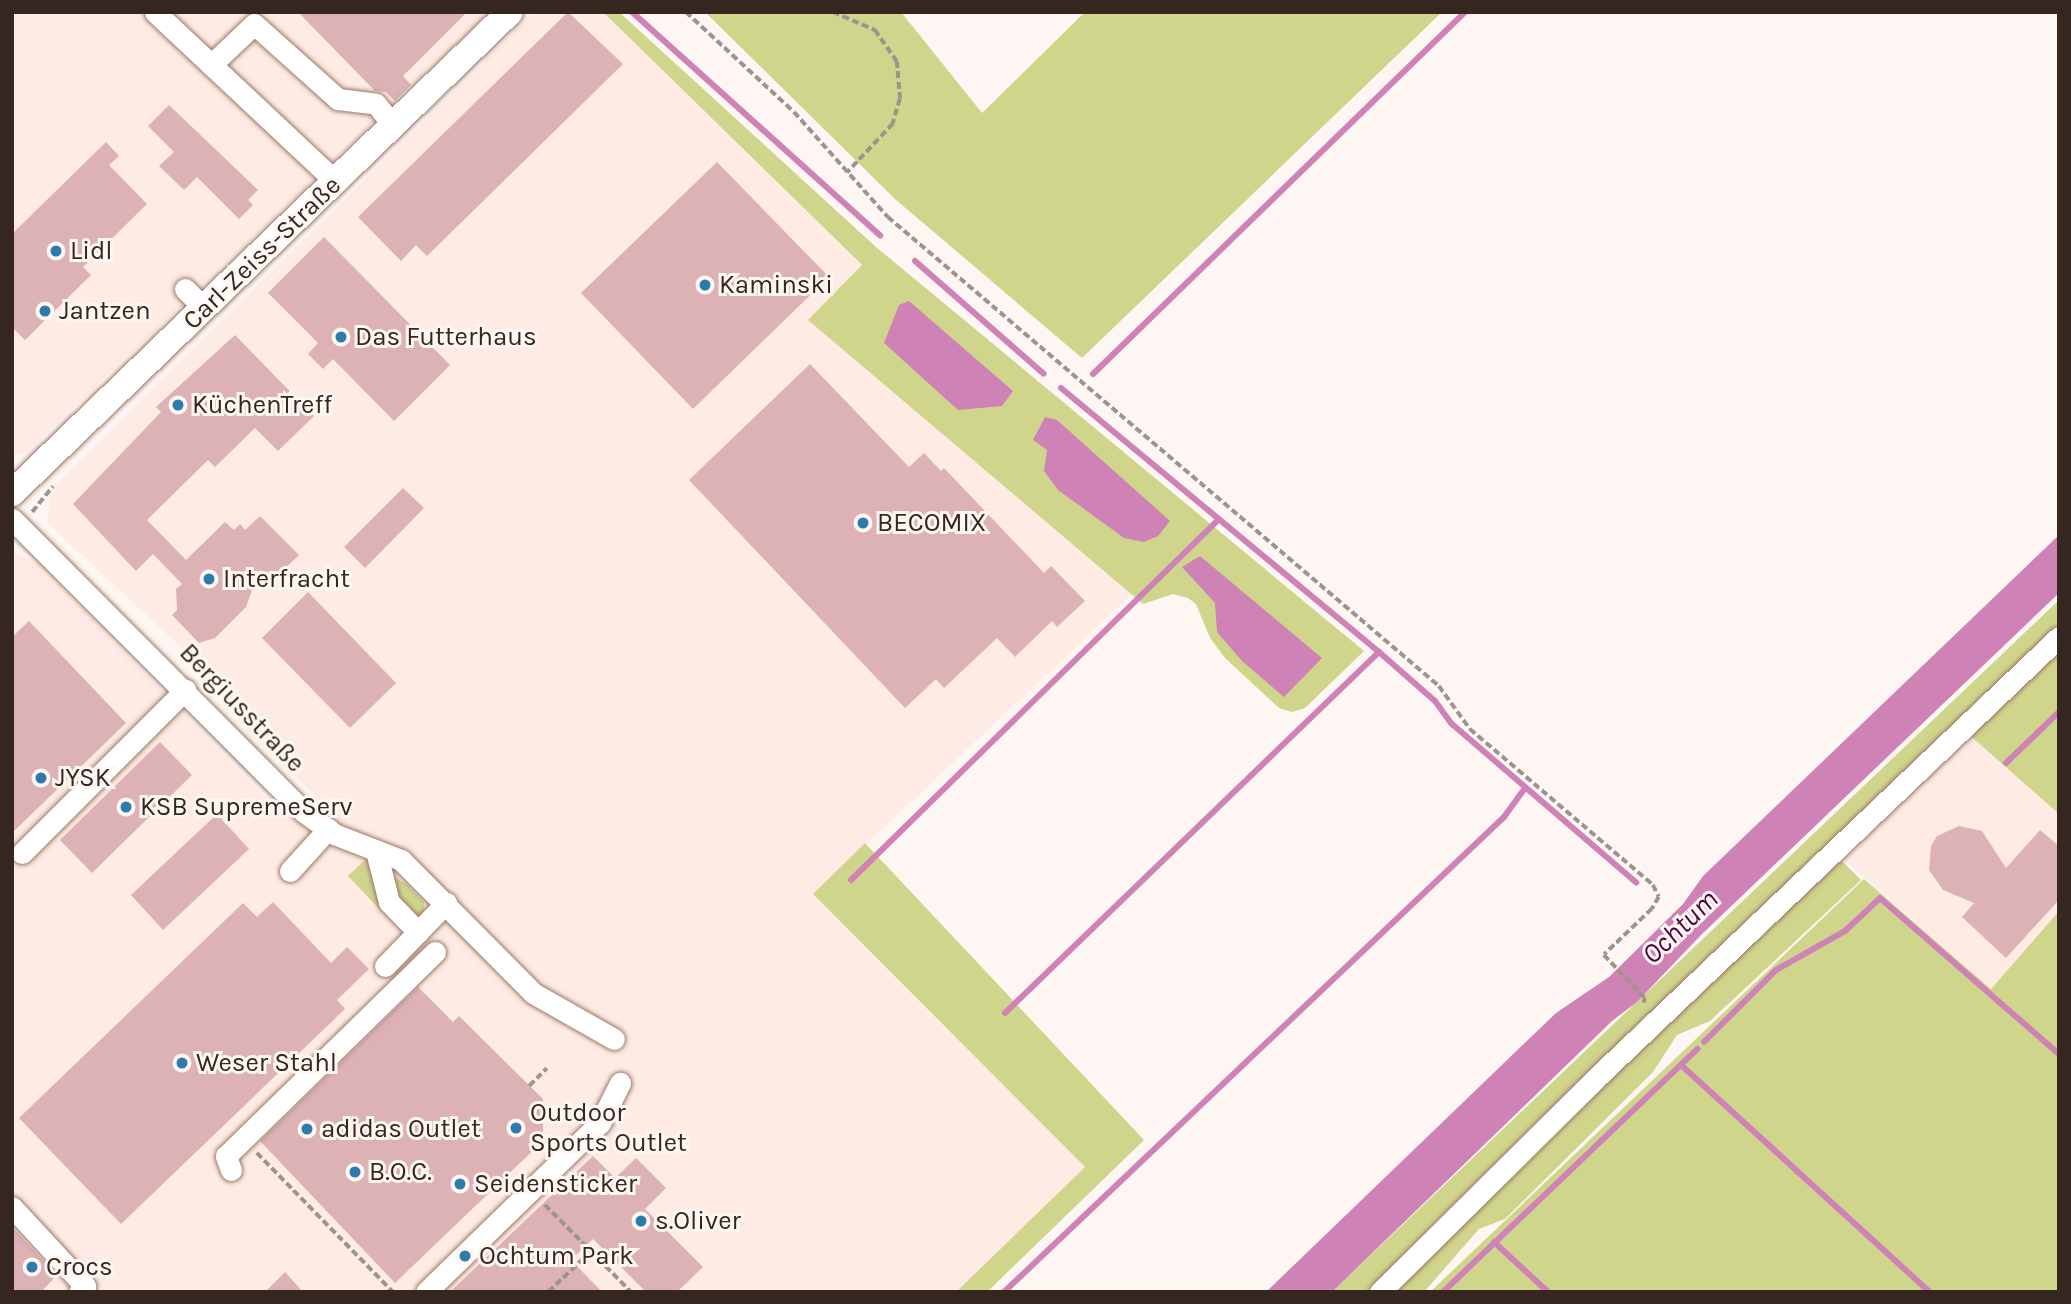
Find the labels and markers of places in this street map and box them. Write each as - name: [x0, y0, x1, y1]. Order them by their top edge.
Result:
- place label: Lidl: [70, 235, 113, 267]
- marker: Lidl: [48, 243, 64, 259]
- place label: Kaminski: [719, 269, 833, 301]
- marker: Kaminski: [697, 277, 713, 293]
- place label: Jantzen: [59, 295, 151, 327]
- marker: Jantzen: [37, 303, 53, 319]
- place label: Das Futterhaus: [355, 321, 537, 353]
- marker: Das Futterhaus: [333, 329, 349, 345]
- place label: KüchenTreff: [192, 389, 332, 421]
- marker: KüchenTreff: [170, 397, 186, 413]
- place label: BECOMIX: [877, 507, 986, 539]
- marker: BECOMIX: [855, 515, 871, 531]
- place label: Interfracht: [223, 563, 350, 595]
- marker: Interfracht: [201, 571, 217, 587]
- place label: JYSK: [55, 762, 111, 794]
- marker: JYSK: [33, 770, 49, 786]
- place label: KSB SupremeServ: [140, 791, 352, 823]
- marker: KSB SupremeServ: [118, 799, 134, 815]
- place label: Weser Stahl: [196, 1047, 337, 1079]
- marker: Weser Stahl: [174, 1055, 190, 1071]
- place label: Outdoor Sports Outlet: [530, 1097, 687, 1158]
- place label: adidas Outlet: [321, 1113, 481, 1145]
- marker: Outdoor Sports Outlet: [508, 1120, 524, 1136]
- marker: adidas Outlet: [299, 1121, 315, 1137]
- place label: B.O.C.: [369, 1156, 432, 1188]
- marker: B.O.C.: [347, 1164, 363, 1180]
- place label: Seidensticker: [474, 1168, 637, 1200]
- marker: Seidensticker: [452, 1176, 468, 1192]
- place label: s.Oliver: [655, 1205, 741, 1237]
- marker: s.Oliver: [633, 1213, 649, 1229]
- place label: Ochtum Park: [479, 1240, 634, 1272]
- marker: Ochtum Park: [457, 1248, 473, 1264]
- place label: Crocs: [46, 1251, 113, 1283]
- marker: Crocs: [24, 1259, 40, 1275]

